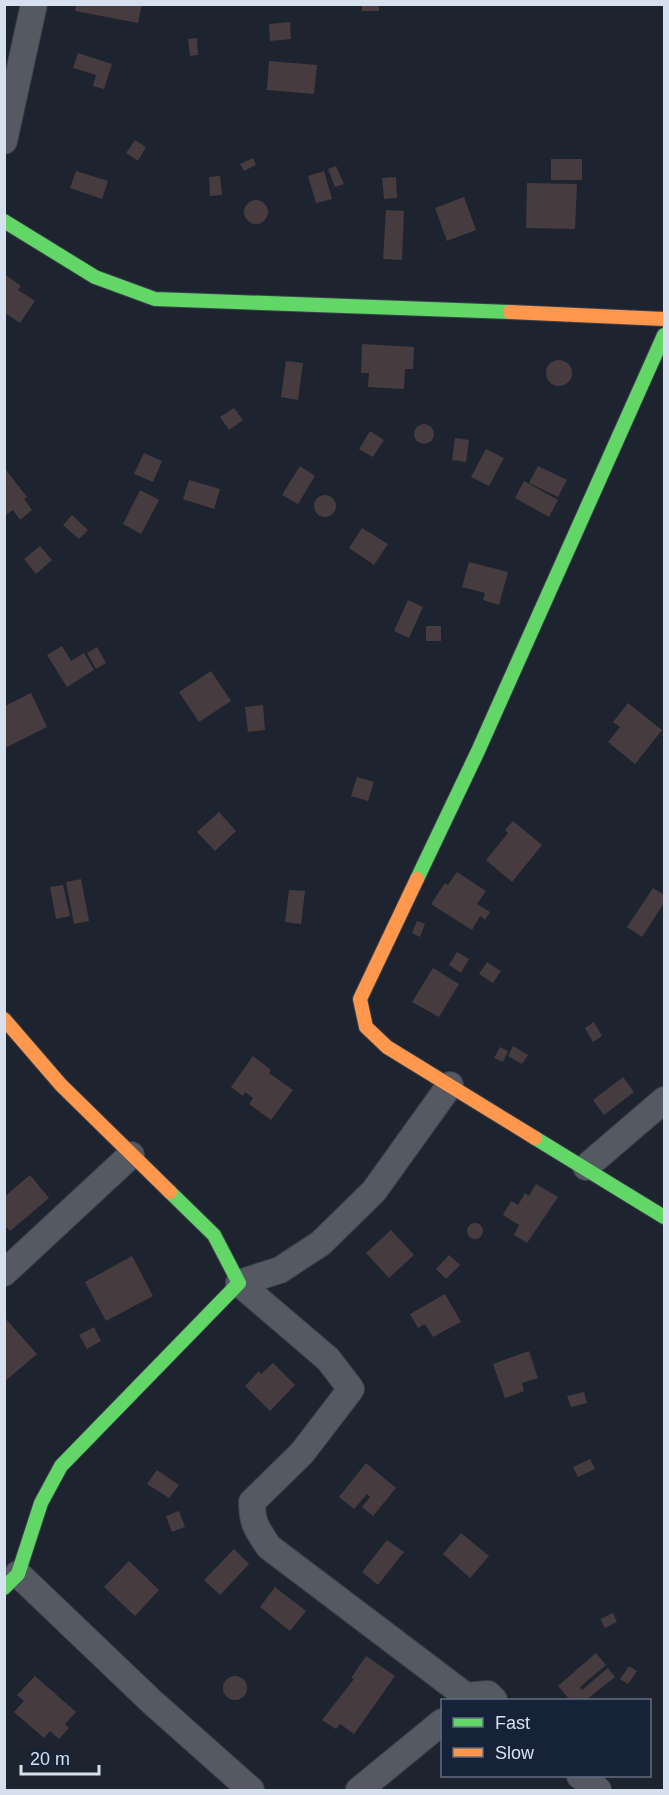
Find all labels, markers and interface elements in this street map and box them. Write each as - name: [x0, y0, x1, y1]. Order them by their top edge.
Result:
- legend: [441, 1699, 651, 1777]
- text: Fast: [495, 1713, 530, 1733]
- scale bar: [21, 1738, 99, 1776]
- text: Slow: [495, 1743, 535, 1763]
- text: 20 m: [30, 1749, 70, 1769]

